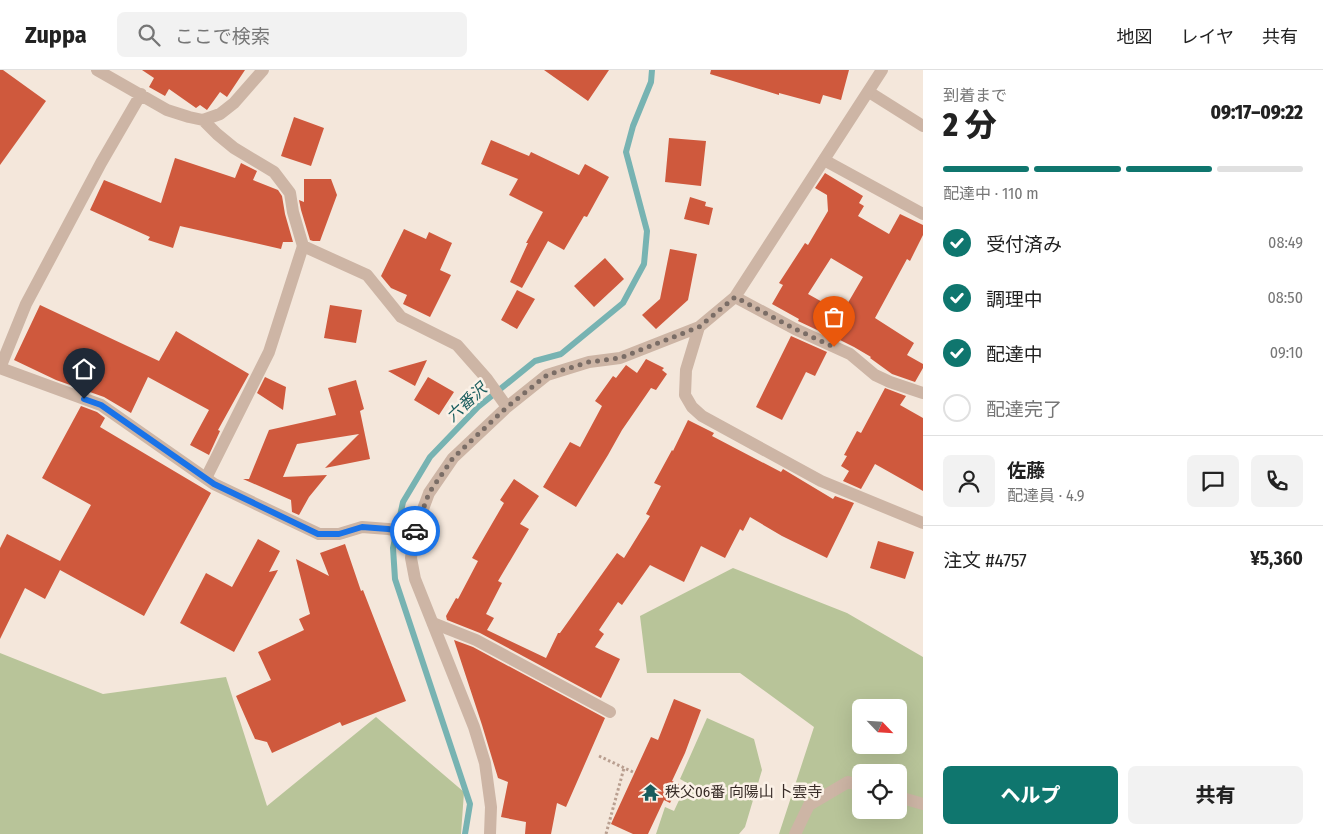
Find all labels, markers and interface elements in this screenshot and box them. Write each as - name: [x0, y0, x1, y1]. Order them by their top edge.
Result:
- search box: [117, 12, 467, 57]
- text: Zuppa: [25, 21, 87, 49]
- icon: search: [135, 21, 163, 49]
- text: ここで検索: [175, 25, 270, 48]
- text: 地図: [1117, 26, 1153, 48]
- text: レイヤ: [1181, 26, 1234, 48]
- text: 共有: [1262, 26, 1298, 48]
- text: 到着まで: [943, 86, 1007, 105]
- text: 09:17–09:22: [1211, 101, 1303, 124]
- text: 2 分: [943, 106, 996, 144]
- text: 配達中 · 110 m: [943, 184, 1039, 203]
- icon: check: [943, 229, 971, 257]
- text: 受付済み: [986, 233, 1062, 256]
- text: 08:49: [1268, 233, 1303, 252]
- icon: check: [943, 284, 971, 312]
- text: 調理中: [986, 288, 1043, 311]
- text: 08:50: [1268, 288, 1303, 307]
- pin: [813, 296, 855, 347]
- icon: bag: [820, 303, 848, 331]
- icon: check: [943, 339, 971, 367]
- text: 配達中: [986, 343, 1043, 366]
- text: 09:10: [1270, 343, 1303, 362]
- pin: [63, 348, 105, 399]
- icon: home: [70, 355, 98, 383]
- water label: 六番沢: [442, 378, 492, 426]
- text: 配達完了: [986, 398, 1062, 421]
- button: person: [943, 455, 995, 507]
- button: chat: [1187, 455, 1239, 507]
- button: phone: [1251, 455, 1303, 507]
- text: 佐藤: [1007, 459, 1045, 482]
- text: 配達員 · 4.9: [1007, 486, 1084, 505]
- courier: [390, 506, 440, 556]
- icon: car: [401, 517, 429, 545]
- text: ¥5,360: [1250, 547, 1303, 570]
- text: 注文 #4757: [943, 549, 1027, 572]
- north arrow: [852, 699, 908, 754]
- map controls: [852, 699, 907, 819]
- button: locate: [852, 764, 907, 819]
- button: ヘルプ: [943, 766, 1118, 824]
- button: 共有: [1128, 766, 1303, 824]
- temple icon: 秩父06番 向陽山 卜雲寺: [641, 782, 661, 802]
- place label: 秩父06番 向陽山 卜雲寺: [665, 783, 822, 801]

